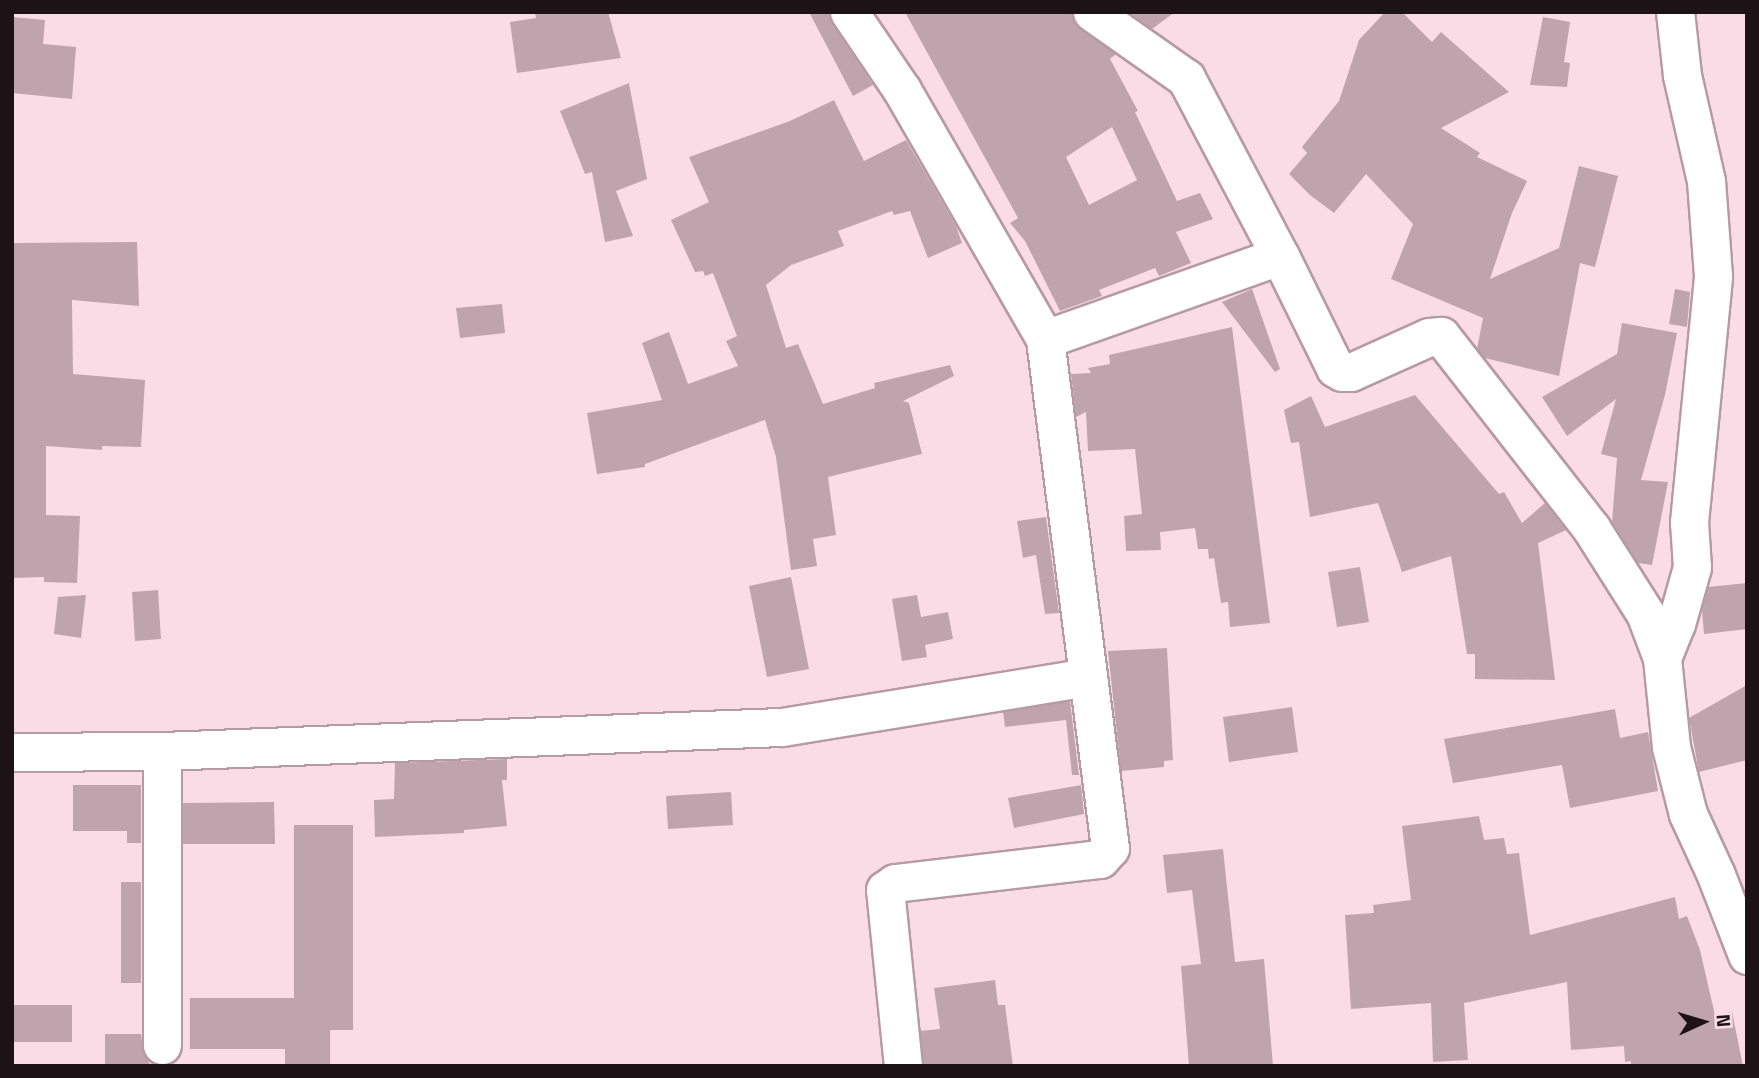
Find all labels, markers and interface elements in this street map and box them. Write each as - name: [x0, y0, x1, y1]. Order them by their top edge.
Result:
- north arrow: [1668, 987, 1738, 1057]
- text: N: [1710, 1013, 1739, 1028]

